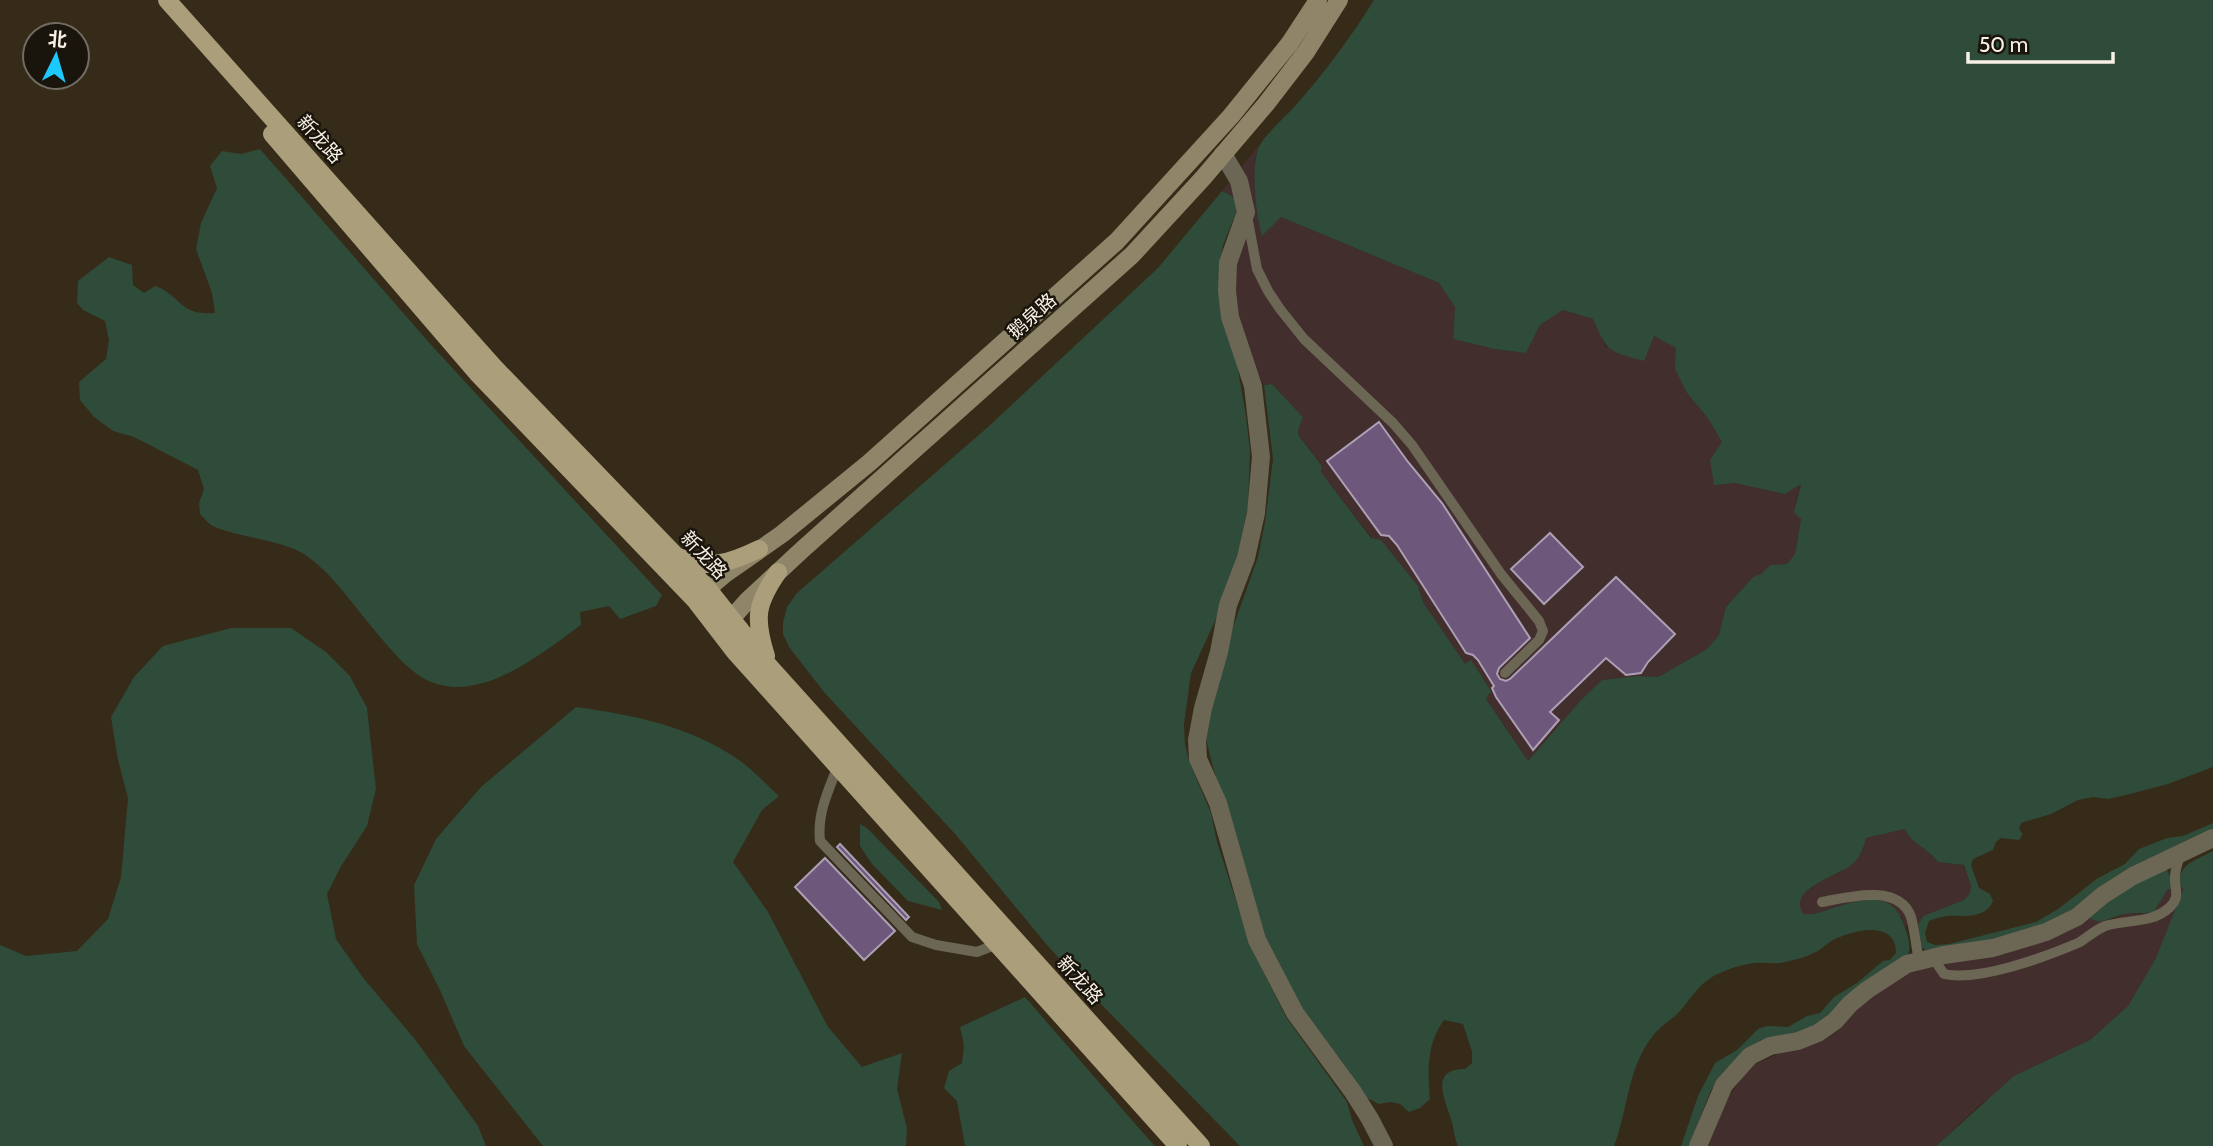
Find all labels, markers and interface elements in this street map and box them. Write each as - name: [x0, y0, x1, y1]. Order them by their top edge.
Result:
- north arrow: [21, 21, 91, 91]
- scale bar: [1968, 21, 2113, 65]
- text: 北: [47, 27, 68, 52]
- text: 50 m: [1979, 32, 2028, 57]
- street label: 新龙路: [292, 110, 348, 168]
- street label: 鹅泉路: [1003, 288, 1061, 344]
- street label: 新龙路: [676, 526, 732, 584]
- street label: 新龙路: [1052, 951, 1108, 1009]

